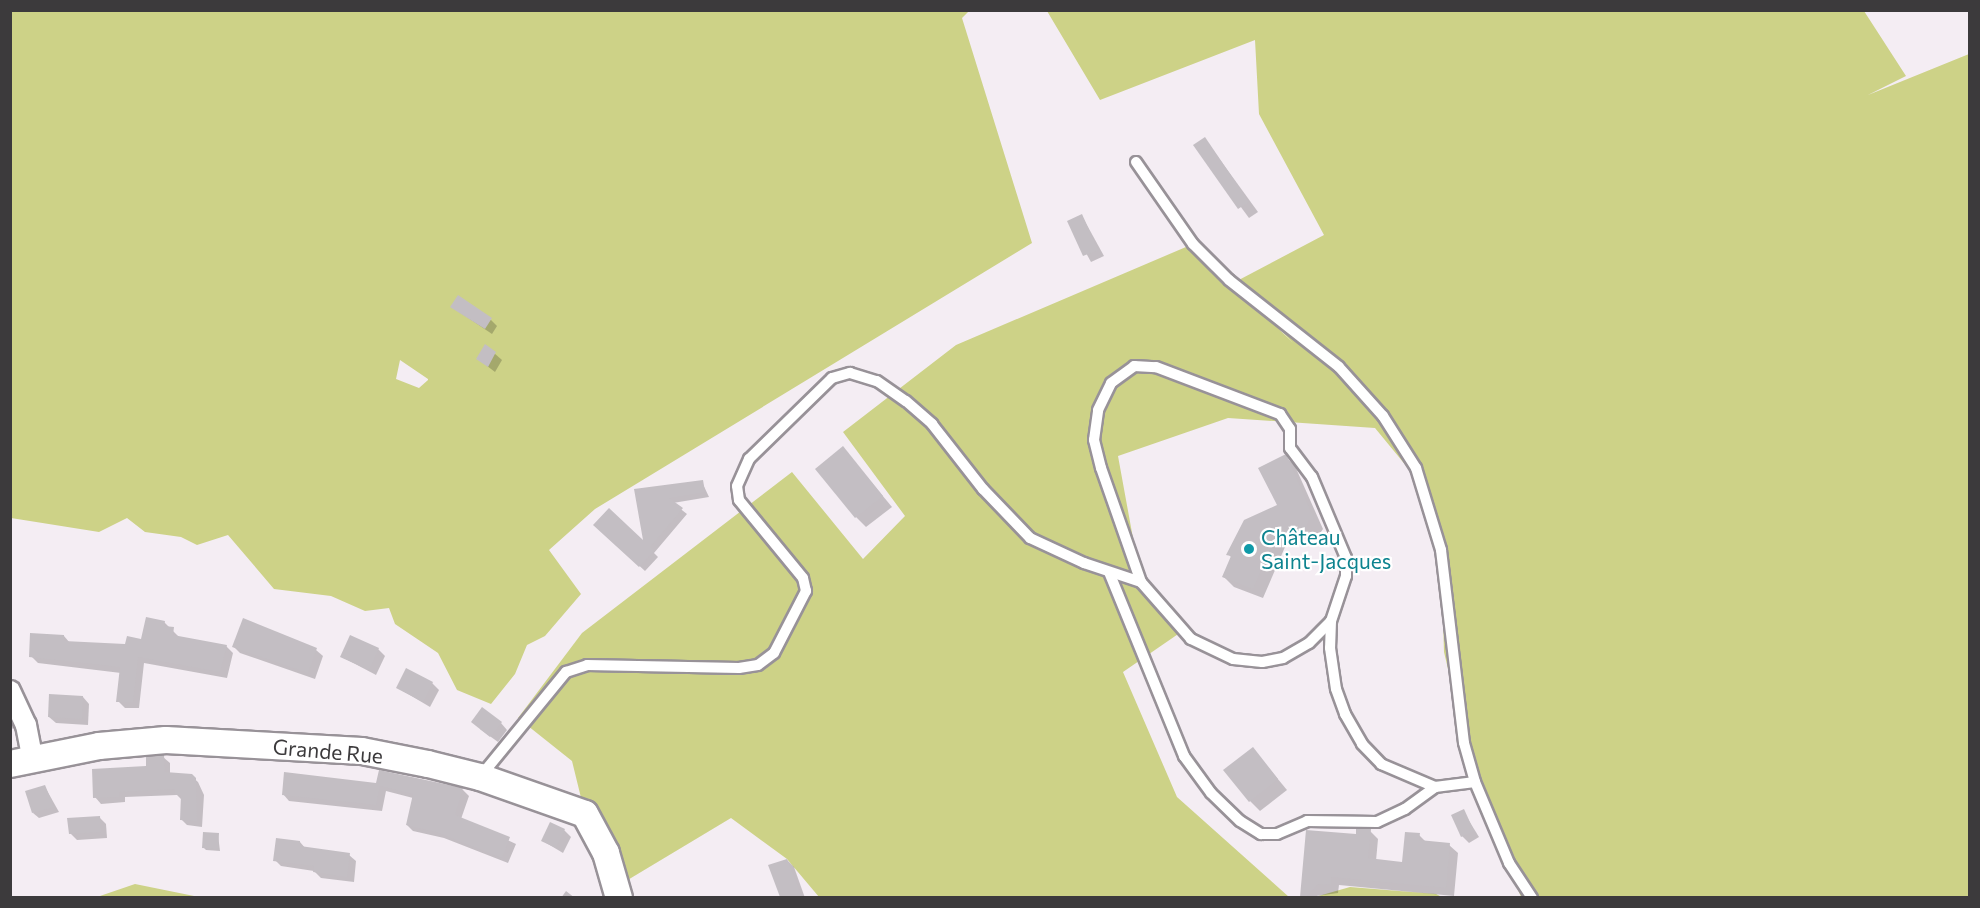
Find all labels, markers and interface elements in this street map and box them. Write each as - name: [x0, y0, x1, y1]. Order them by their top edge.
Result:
- place label: Château Saint-Jacques: [1261, 524, 1391, 574]
- marker: Château Saint-Jacques: [1242, 542, 1256, 556]
- street label: Grande Rue: [272, 734, 384, 768]

